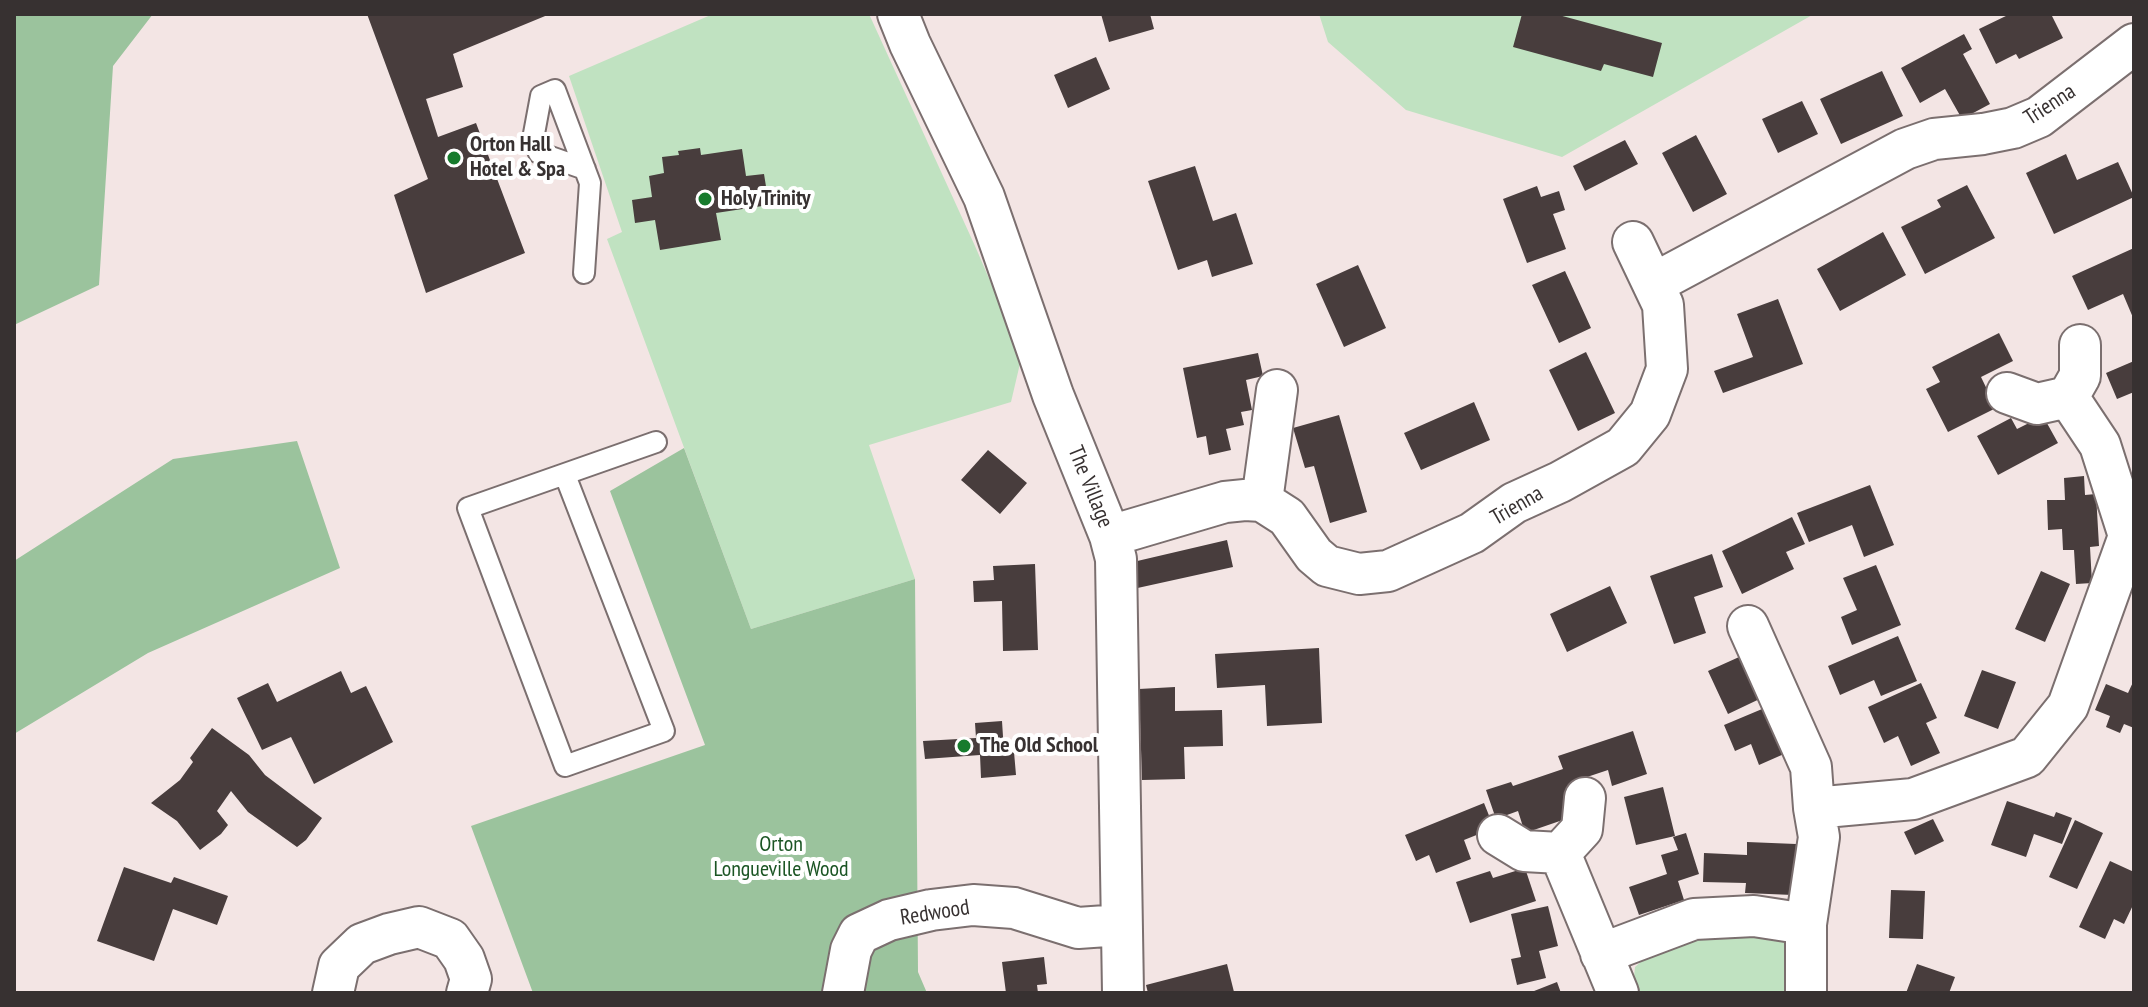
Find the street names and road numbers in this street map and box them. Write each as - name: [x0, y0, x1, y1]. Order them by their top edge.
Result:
- street label: Trienna: [2019, 79, 2081, 131]
- street label: The Village: [1062, 442, 1118, 532]
- street label: Trienna: [1486, 481, 1548, 531]
- street label: Redwood: [899, 895, 971, 931]

